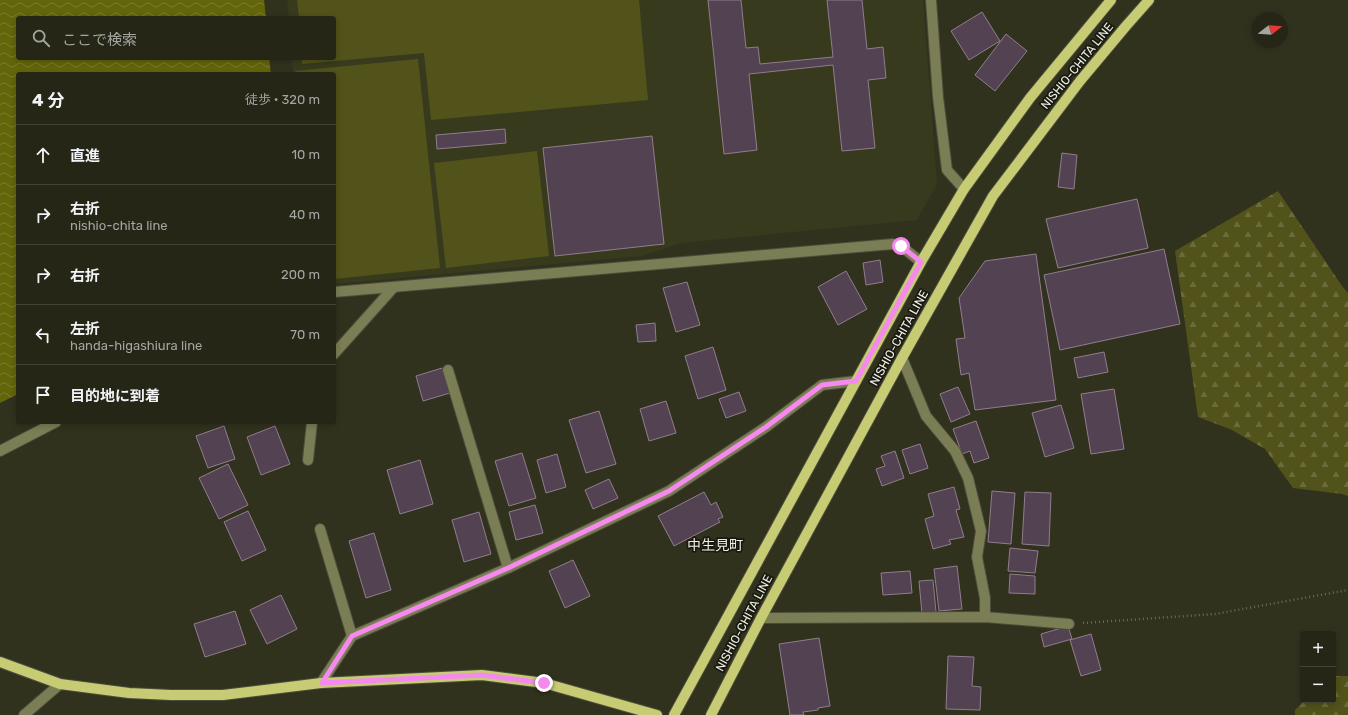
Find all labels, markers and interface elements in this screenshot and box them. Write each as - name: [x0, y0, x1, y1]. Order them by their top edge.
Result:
- north arrow: [1252, 12, 1288, 48]
- search box: [16, 16, 336, 60]
- street label: NISHIO-CHITA LINE: [1038, 20, 1116, 112]
- icon: search: [30, 27, 52, 49]
- text: ここで検索: [62, 31, 137, 49]
- text: 4 分: [32, 90, 64, 110]
- text: 徒歩 · 320 m: [245, 92, 320, 107]
- icon: ahead: [32, 144, 54, 166]
- text: 直進: [70, 147, 100, 165]
- text: 10 m: [291, 147, 320, 162]
- text: 右折: [70, 200, 100, 218]
- icon: right: [32, 204, 54, 226]
- text: 40 m: [289, 207, 320, 222]
- text: nishio-chita line: [70, 218, 168, 233]
- route start: [892, 237, 910, 255]
- icon: right: [32, 264, 54, 286]
- text: 右折: [70, 267, 100, 285]
- text: 200 m: [281, 267, 320, 282]
- street label: NISHIO-CHITA LINE: [867, 288, 931, 388]
- text: 左折: [70, 320, 100, 338]
- icon: left: [32, 324, 54, 346]
- text: 70 m: [290, 327, 320, 342]
- text: handa-higashiura line: [70, 338, 202, 353]
- icon: arrive: [32, 384, 54, 406]
- text: 目的地に到着: [70, 387, 160, 405]
- district label: 中生見町: [687, 537, 743, 554]
- street label: NISHIO-CHITA LINE: [713, 572, 775, 674]
- map controls: [1300, 631, 1336, 703]
- button: +: [1300, 631, 1336, 667]
- button: −: [1300, 667, 1336, 703]
- route end: [535, 674, 553, 692]

